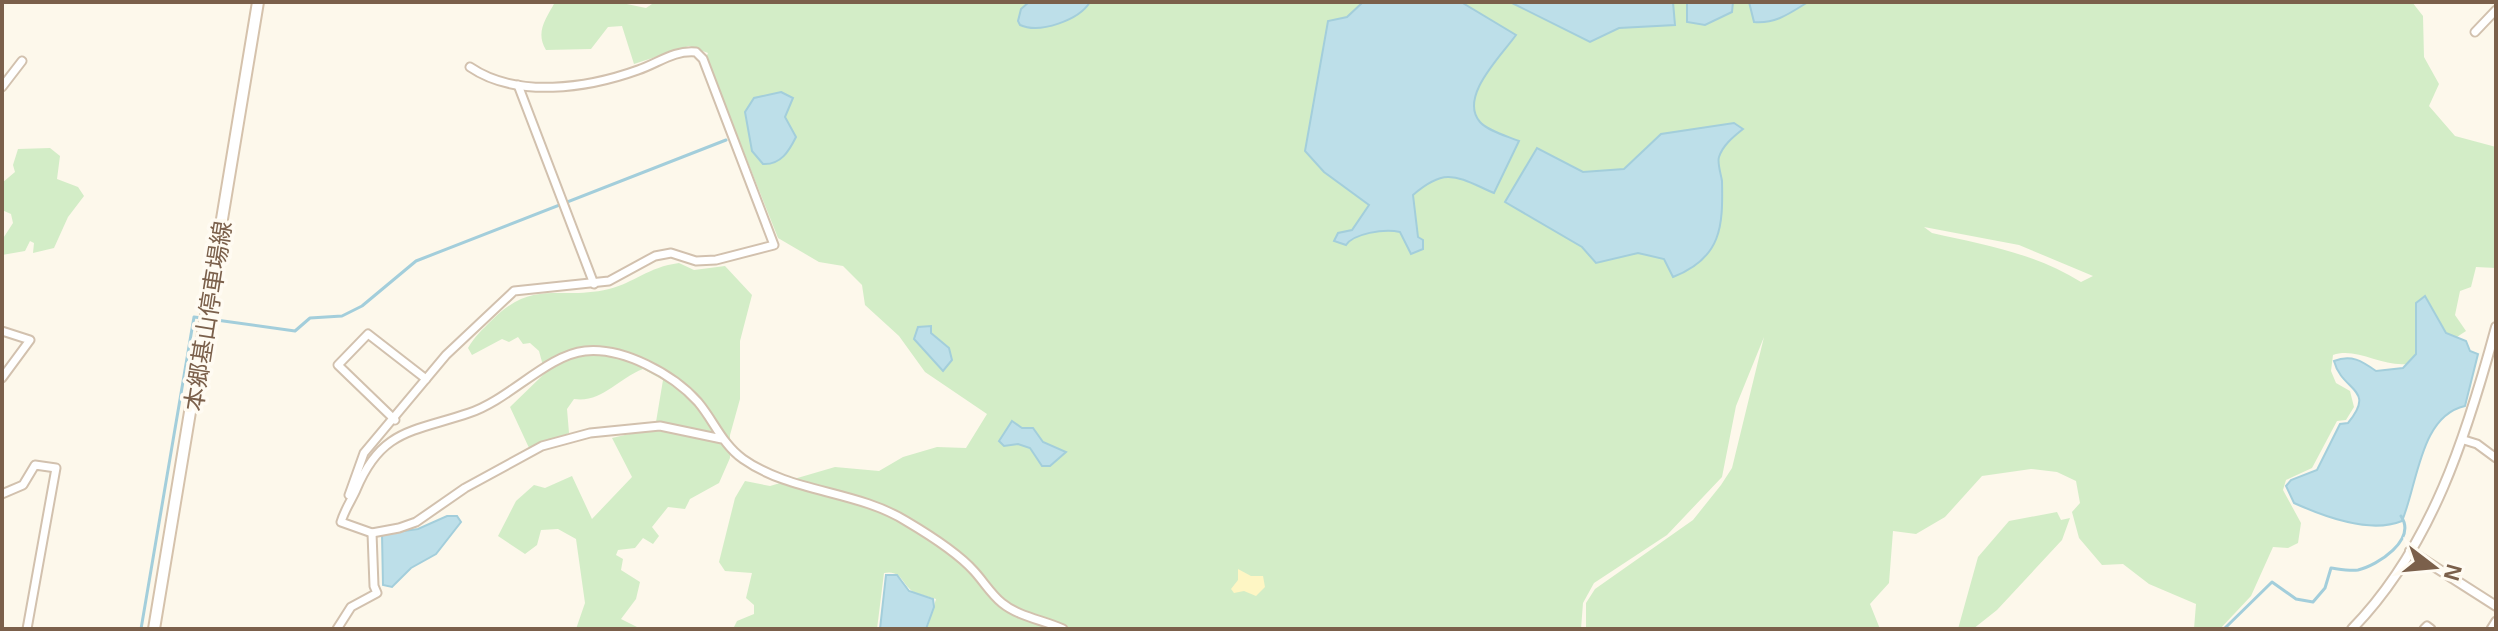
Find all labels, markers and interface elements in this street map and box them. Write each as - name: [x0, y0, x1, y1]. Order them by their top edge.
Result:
- street label: 本郷基山停車場線: [180, 219, 236, 413]
- north arrow: [2394, 527, 2474, 607]
- text: N: [2439, 561, 2467, 583]

